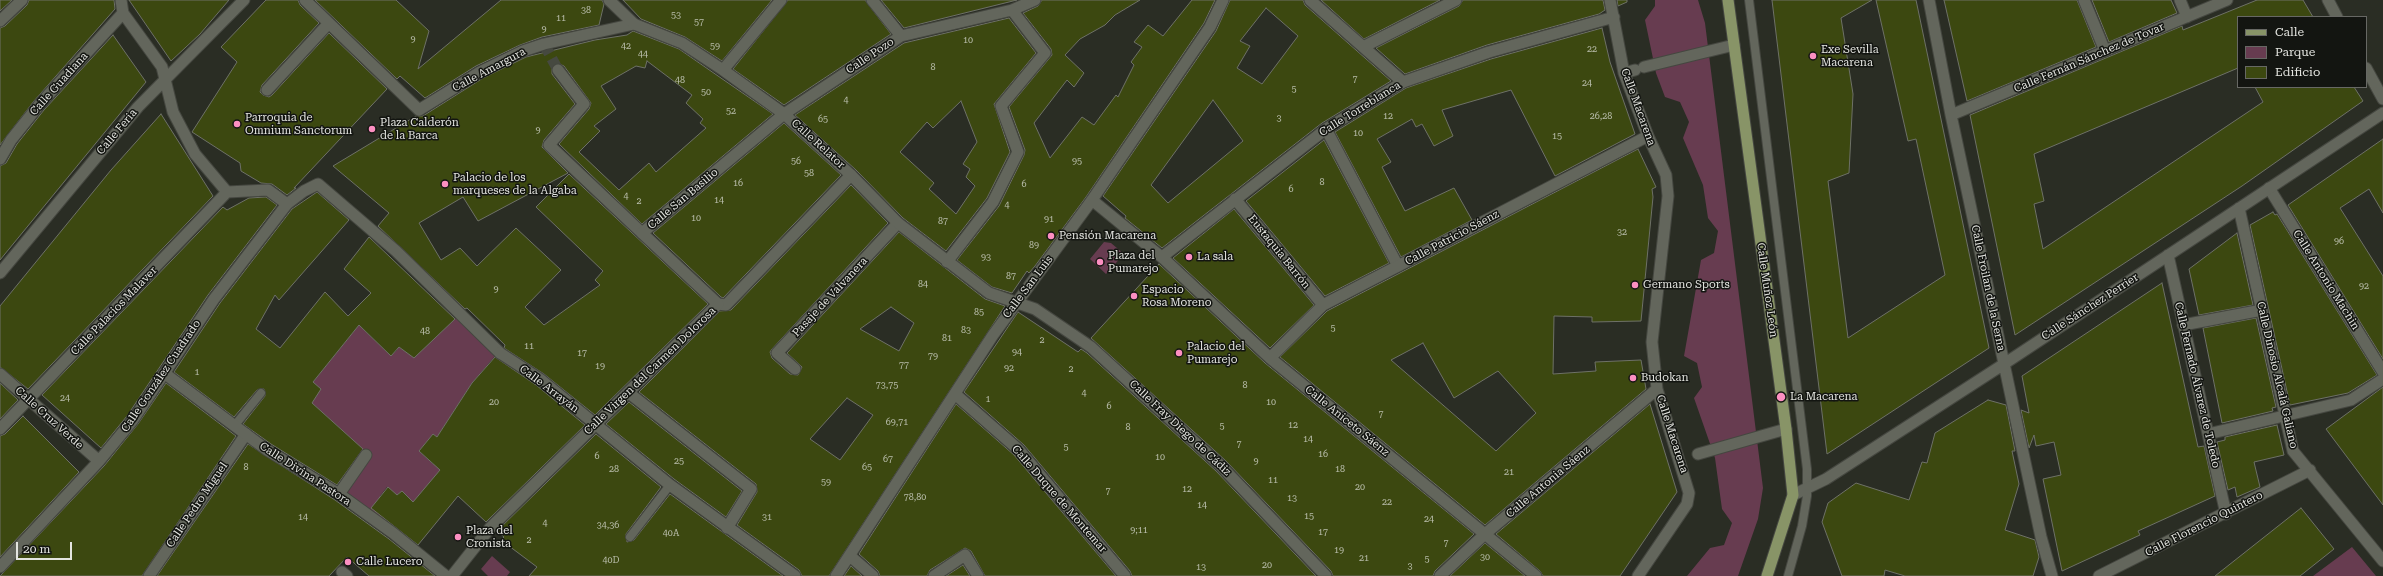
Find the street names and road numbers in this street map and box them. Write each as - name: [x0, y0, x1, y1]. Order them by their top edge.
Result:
- street label: Calle Fernán Sánchez de Tovar: [2012, 20, 2166, 96]
- street label: Calle Pozo: [844, 35, 896, 77]
- street label: Calle Amargura: [450, 45, 528, 95]
- street label: Calle Guadiana: [27, 50, 91, 118]
- street label: Calle Macarena: [1618, 67, 1658, 147]
- street label: Calle Torreblanca: [1317, 79, 1403, 139]
- street label: Calle Feria: [94, 106, 140, 158]
- street label: Calle Relator: [789, 117, 847, 171]
- street label: Calle San Basilio: [645, 166, 721, 232]
- street label: Calle Patricio Sáenz: [1403, 208, 1501, 268]
- street label: Eustaquia Barrón: [1245, 212, 1313, 292]
- street label: Calle Froilan de la Serna: [1968, 224, 2008, 352]
- street label: Calle Antonio Machin: [2290, 228, 2362, 332]
- street label: Calle Muñoz León: [1754, 242, 1780, 338]
- street label: Calle San Luis: [1000, 253, 1056, 321]
- street label: Pasaje de Valvanera: [790, 255, 870, 339]
- street label: Calle Palacios Malaver: [68, 264, 160, 358]
- street label: Calle Sánchez Perrier: [2039, 271, 2141, 343]
- street label: Calle Dinosio Alcalá Galiano: [2254, 300, 2300, 450]
- street label: Calle Fernado Álvarez de Toledo: [2171, 301, 2223, 469]
- street label: Calle Virgen del Carmen Dolorosa: [581, 304, 719, 438]
- street label: Calle González Cuadrado: [119, 317, 203, 435]
- street label: Calle Arrayán: [517, 362, 581, 416]
- street label: Calle Fray Diego de Cádiz: [1126, 377, 1234, 479]
- street label: Calle Aniceto Sáenz: [1302, 383, 1392, 459]
- street label: Calle Cruz Verde: [12, 384, 86, 452]
- street label: Calle Macarena: [1653, 393, 1691, 475]
- street label: Calle Divina Pastora: [257, 440, 353, 508]
- street label: Calle Duque de Montemar: [1009, 443, 1109, 555]
- street label: Calle Antonia Sáenz: [1503, 443, 1593, 521]
- street label: Calle Pedro Miguel: [164, 460, 230, 550]
- street label: Calle Florencio Quintero: [2143, 489, 2265, 559]

